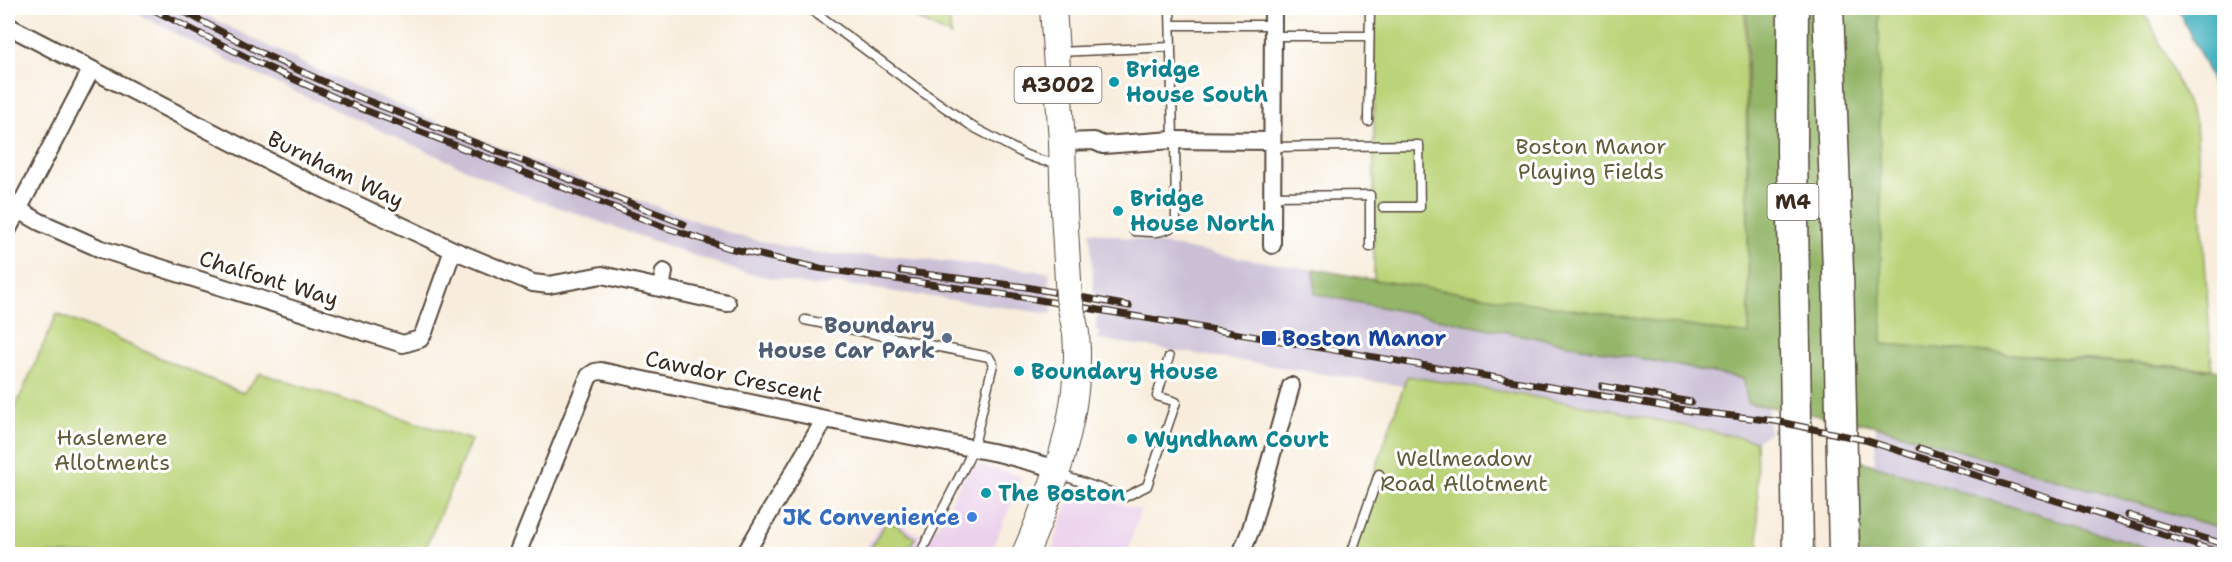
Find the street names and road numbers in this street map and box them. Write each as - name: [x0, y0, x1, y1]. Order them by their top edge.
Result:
- road number: A3002: [1014, 67, 1102, 103]
- street label: Burnham Way: [263, 124, 409, 215]
- road number: M4: [1768, 184, 1818, 220]
- street label: Chalfont Way: [196, 244, 342, 313]
- street label: Cawdor Crescent: [643, 344, 825, 409]

